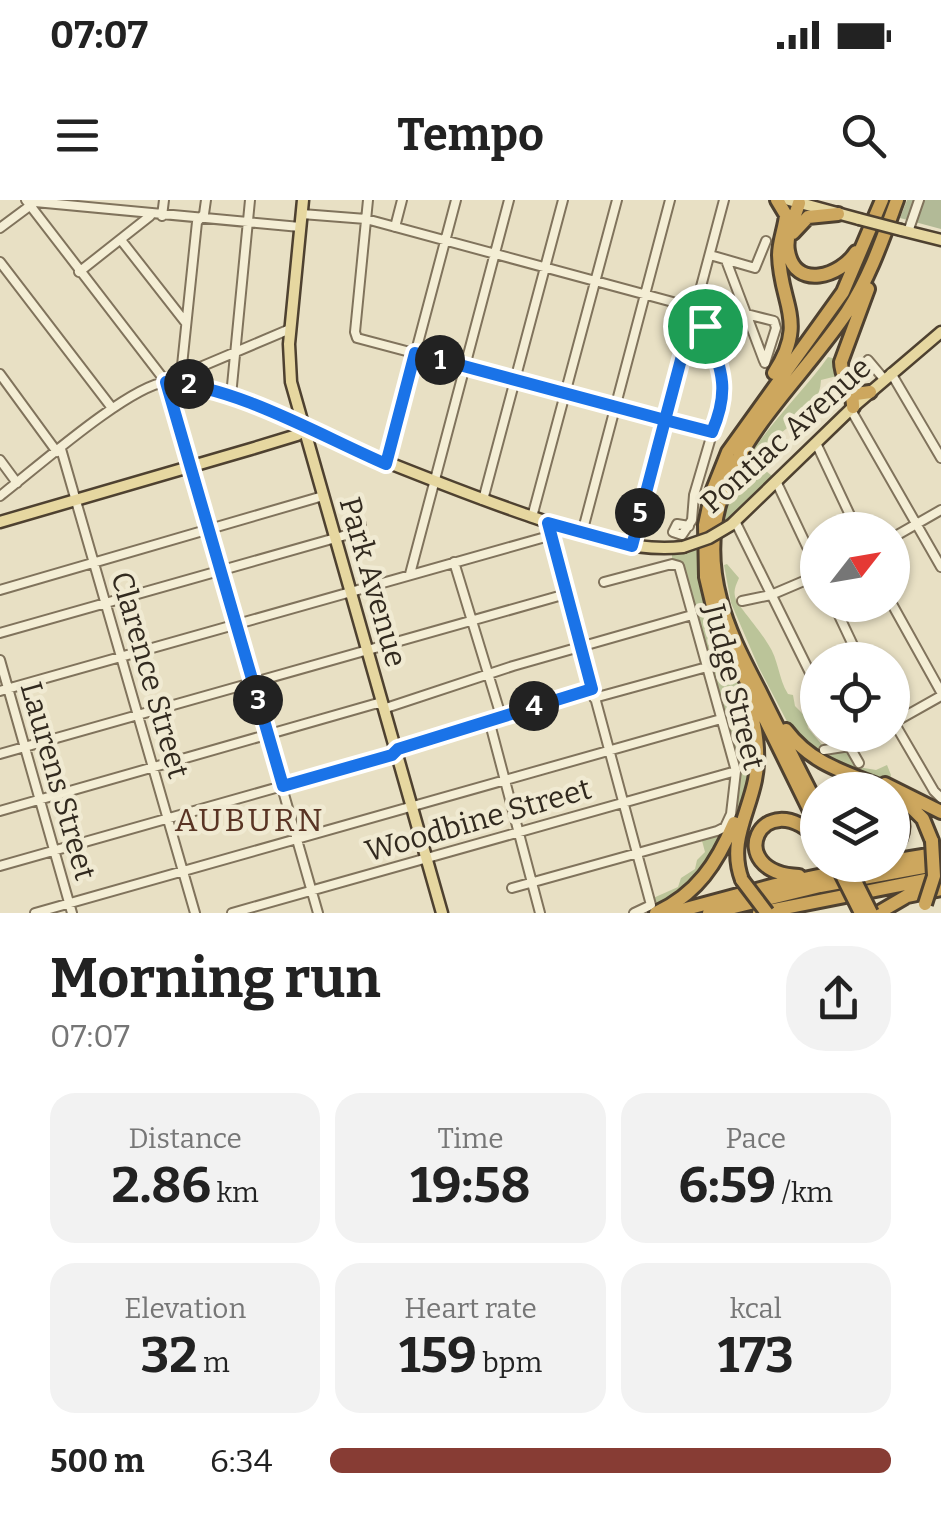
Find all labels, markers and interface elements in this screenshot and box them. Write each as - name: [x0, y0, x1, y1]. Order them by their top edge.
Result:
- text: 07:07: [50, 12, 148, 58]
- icon: menu: [50, 108, 105, 163]
- text: Tempo: [397, 108, 544, 162]
- icon: search: [836, 108, 891, 163]
- pin: [663, 284, 748, 369]
- icon: arrive: [678, 299, 733, 354]
- pin: 1: [415, 335, 465, 385]
- text: 1: [434, 343, 446, 376]
- street label: Pontiac Avenue: [694, 349, 878, 521]
- pin: 2: [164, 359, 214, 409]
- text: 2: [181, 367, 197, 400]
- pin: 5: [615, 488, 665, 538]
- street label: Park Avenue: [332, 493, 414, 671]
- text: 5: [632, 496, 648, 529]
- north arrow: [800, 512, 910, 622]
- map controls: [800, 512, 910, 882]
- street label: Clarence Street: [103, 568, 197, 782]
- street label: Judge Street: [696, 599, 772, 774]
- button: locate: [800, 642, 910, 752]
- pin: 3: [233, 675, 283, 725]
- street label: Laurens Street: [13, 678, 103, 884]
- pin: 4: [509, 681, 559, 731]
- text: 3: [250, 683, 266, 716]
- text: 4: [525, 689, 543, 722]
- street label: Woodbine Street: [361, 771, 595, 869]
- button: layers: [800, 772, 910, 882]
- district label: AUBURN: [175, 801, 325, 839]
- text: Morning run: [50, 946, 381, 1012]
- button: share: [786, 946, 891, 1051]
- text: 07:07: [50, 1017, 130, 1055]
- text: Distance: [128, 1122, 242, 1155]
- text: Time: [437, 1122, 504, 1155]
- text: Pace: [726, 1122, 786, 1155]
- text: 2.86: [112, 1155, 211, 1215]
- text: 19:58: [410, 1155, 531, 1215]
- text: 6:59: [679, 1155, 776, 1215]
- text: km: [211, 1176, 259, 1209]
- text: /km: [776, 1176, 833, 1209]
- text: Elevation: [124, 1292, 246, 1325]
- text: Heart rate: [404, 1292, 537, 1325]
- text: kcal: [730, 1292, 782, 1325]
- text: 32: [141, 1325, 197, 1385]
- text: 159: [399, 1325, 477, 1385]
- text: 173: [718, 1325, 794, 1385]
- text: m: [197, 1346, 230, 1379]
- text: bpm: [477, 1346, 542, 1379]
- text: 500 m: [50, 1442, 144, 1480]
- text: 6:34: [210, 1442, 272, 1480]

